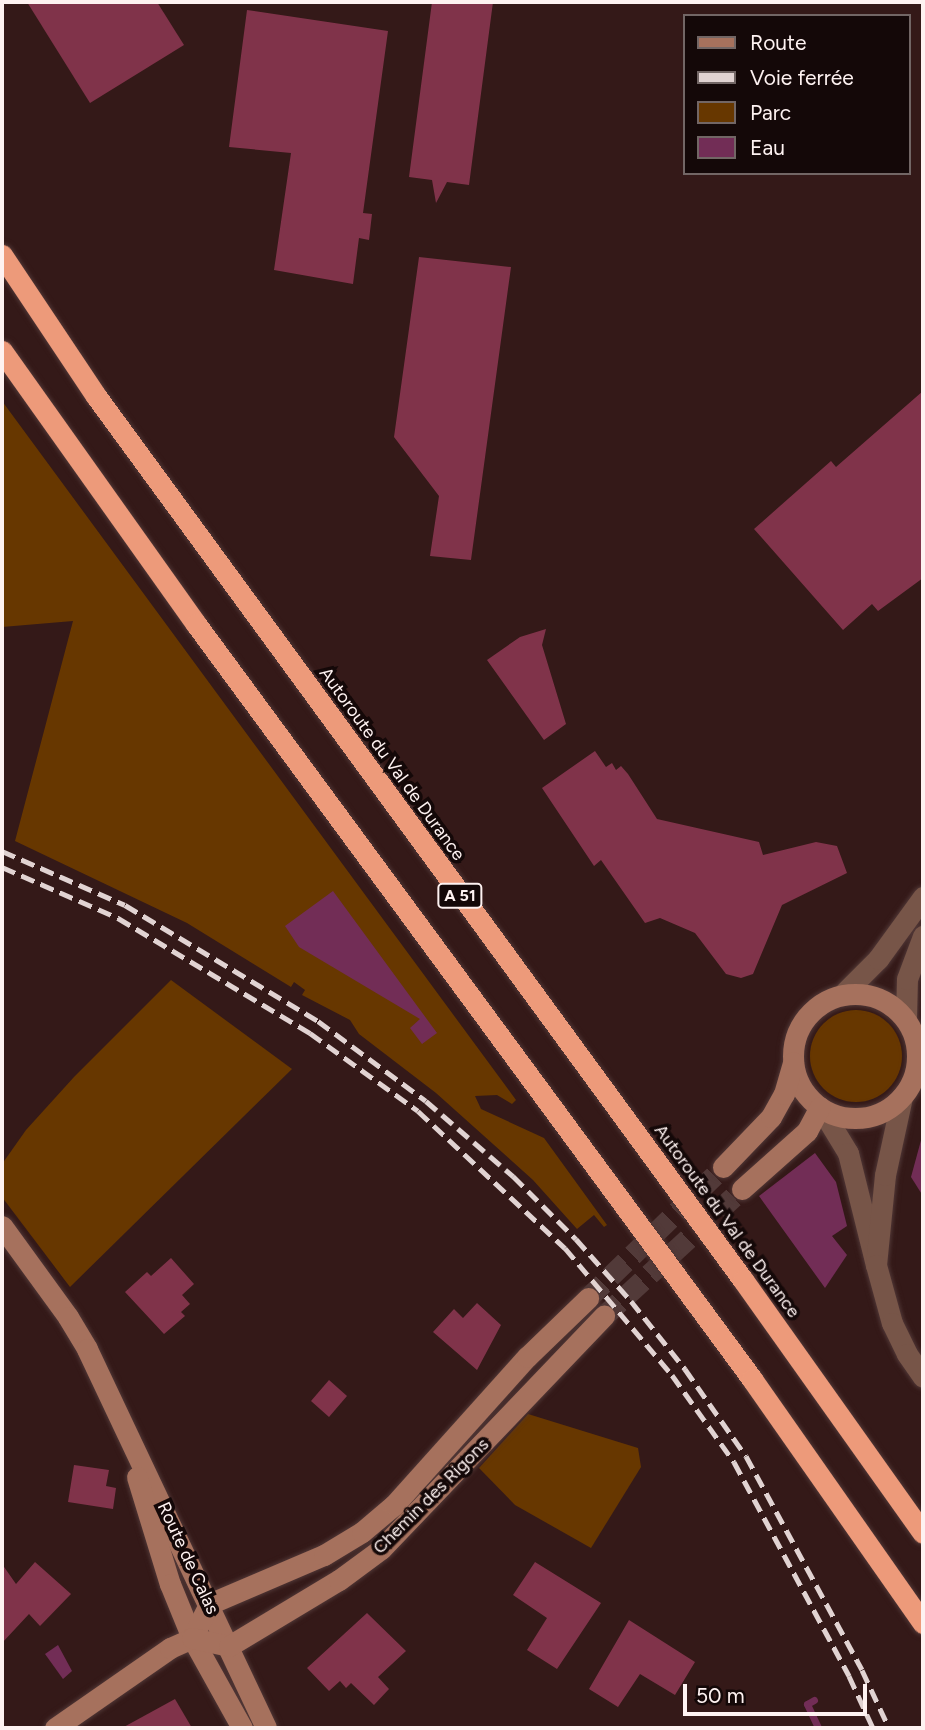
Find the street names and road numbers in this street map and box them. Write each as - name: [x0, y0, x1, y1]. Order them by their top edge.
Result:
- street label: Autoroute du Val de Durance: [315, 663, 469, 865]
- road number: A 51: [437, 884, 483, 908]
- street label: Autoroute du Val de Durance: [650, 1120, 804, 1322]
- street label: Chemin des Rigons: [369, 1434, 493, 1558]
- street label: Route de Calas: [153, 1498, 223, 1618]

